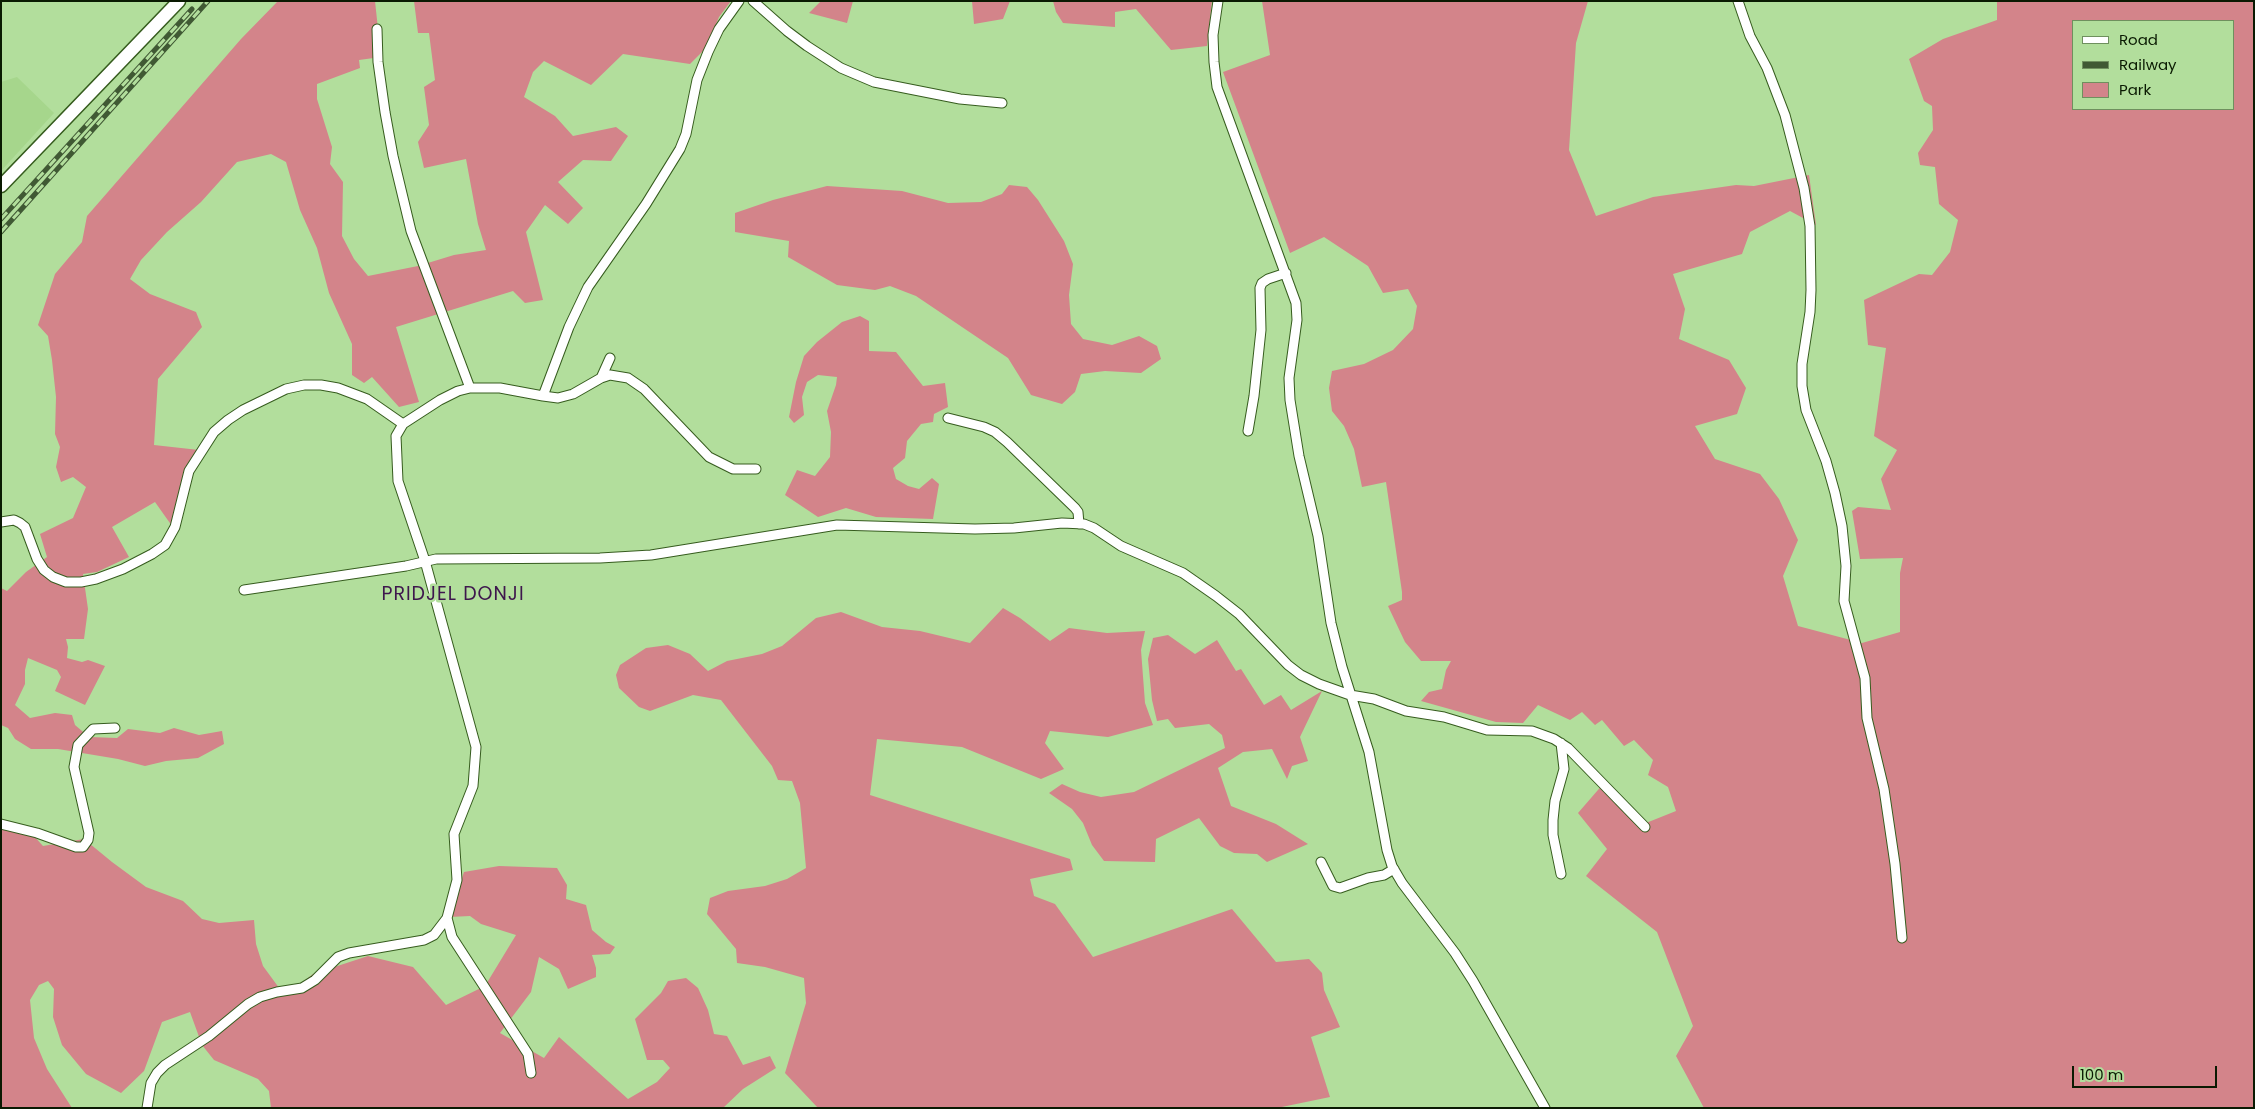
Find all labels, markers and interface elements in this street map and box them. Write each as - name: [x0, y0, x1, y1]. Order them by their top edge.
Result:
- legend: [2072, 20, 2235, 110]
- text: Road: [2119, 29, 2158, 50]
- text: Railway: [2119, 54, 2177, 75]
- text: Park: [2119, 79, 2151, 100]
- district label: PRIDJEL DONJI: [380, 584, 526, 606]
- scale bar: [2075, 1056, 2220, 1088]
- text: 100 m: [2080, 1064, 2123, 1085]

